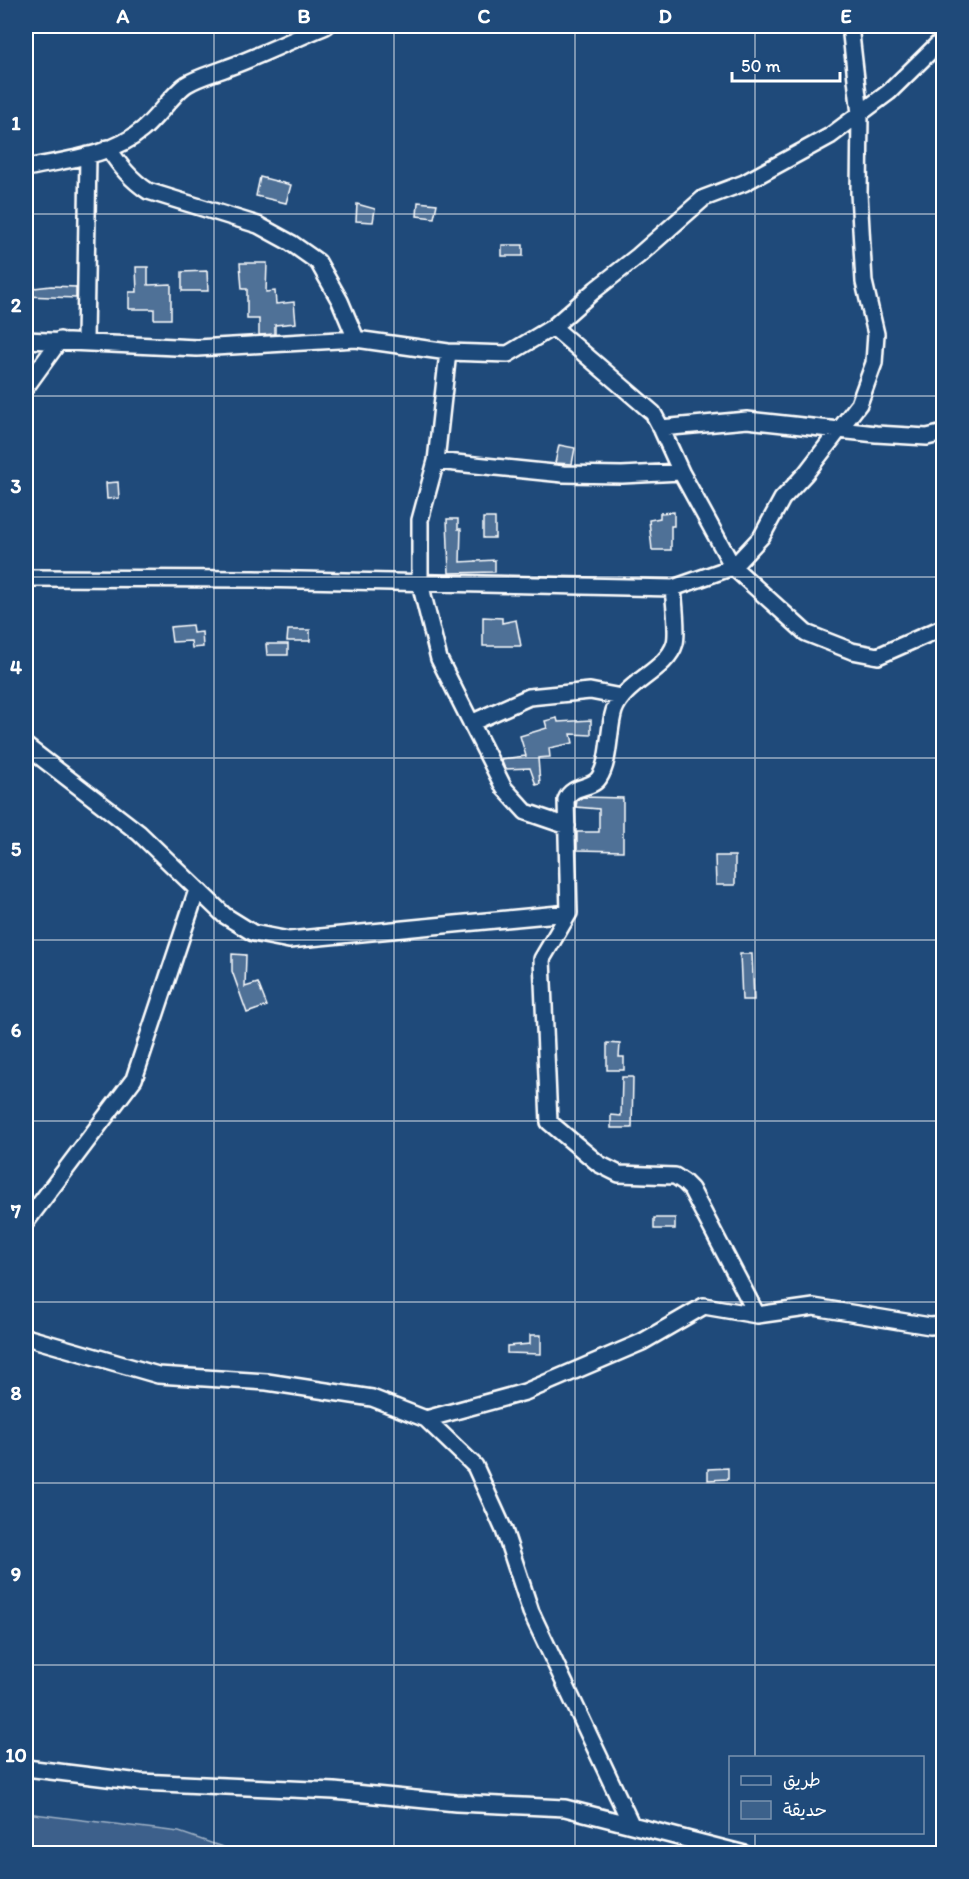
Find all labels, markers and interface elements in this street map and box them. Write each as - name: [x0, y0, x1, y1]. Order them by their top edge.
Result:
- text: A: [116, 4, 130, 28]
- text: B: [298, 4, 311, 28]
- text: C: [478, 4, 491, 28]
- text: D: [658, 4, 672, 28]
- text: E: [840, 4, 852, 28]
- scale bar: [732, 45, 840, 83]
- text: 50 m: [741, 55, 781, 77]
- text: 1: [11, 111, 21, 135]
- text: 2: [11, 293, 22, 317]
- text: 3: [11, 474, 22, 498]
- text: 4: [10, 655, 22, 679]
- text: 5: [11, 837, 22, 861]
- text: 6: [11, 1018, 22, 1042]
- text: 7: [10, 1199, 21, 1223]
- text: 8: [11, 1381, 22, 1405]
- text: 9: [11, 1562, 21, 1586]
- text: 10: [5, 1743, 27, 1767]
- legend: [729, 1756, 924, 1834]
- text: طريق: [783, 1769, 821, 1791]
- text: حديقة: [783, 1799, 827, 1821]

